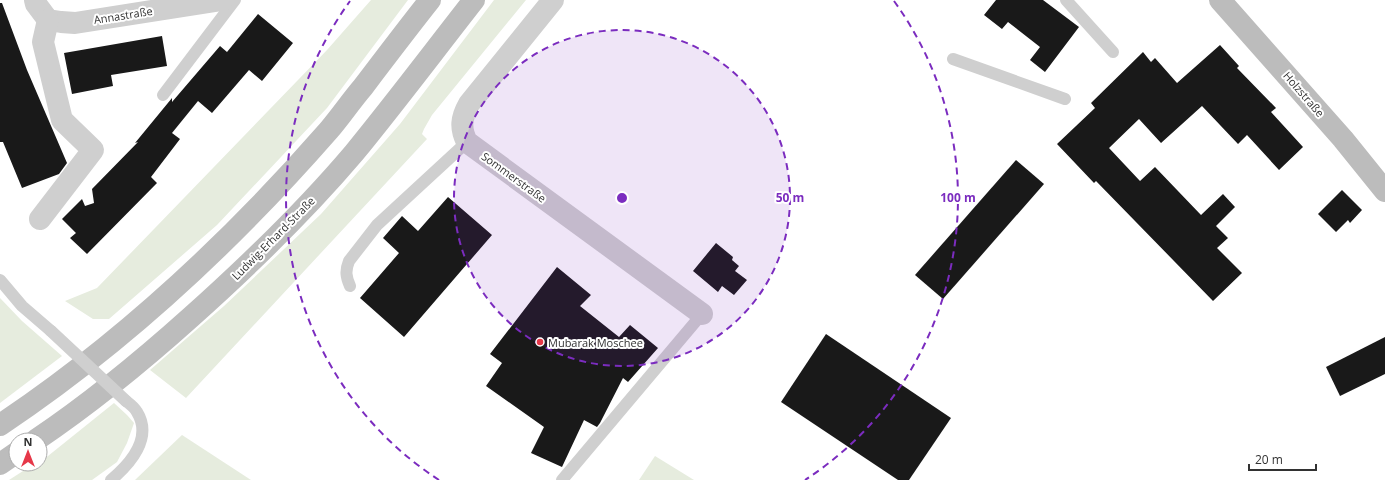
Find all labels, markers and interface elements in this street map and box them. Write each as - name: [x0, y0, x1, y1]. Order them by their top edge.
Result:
- street label: Annastraße: [93, 3, 153, 27]
- street label: Holzstraße: [1280, 68, 1328, 120]
- street label: Sommerstraße: [479, 148, 549, 206]
- text: 50 m: [776, 189, 804, 206]
- text: 100 m: [940, 189, 976, 206]
- centre of rings: [615, 191, 629, 205]
- street label: Ludwig-Erhard-Straße: [228, 193, 318, 283]
- place label: Mubarak Moschee: [548, 335, 643, 350]
- marker: Mubarak Moschee: [535, 337, 545, 347]
- north arrow: [8, 432, 48, 472]
- text: N: [24, 434, 32, 449]
- scale bar: [1249, 446, 1316, 472]
- text: 20 m: [1255, 451, 1283, 468]

